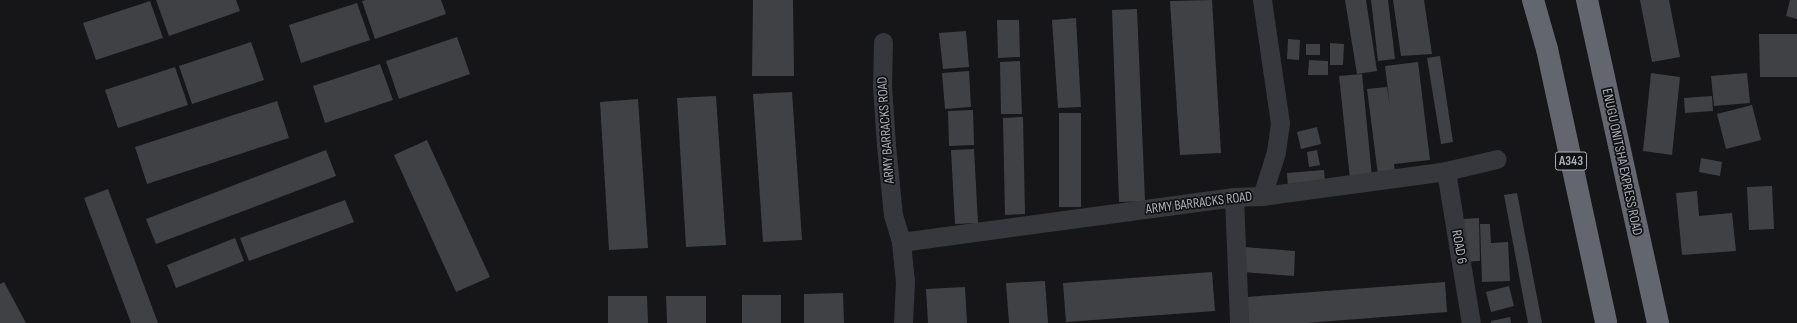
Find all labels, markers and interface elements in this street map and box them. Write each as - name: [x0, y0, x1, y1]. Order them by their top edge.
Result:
- street label: ARMY BARRACKS ROAD: [874, 76, 898, 184]
- street label: ENUGU ONITSHA EXPRESS ROAD: [1598, 87, 1646, 237]
- road number: A343: [1555, 150, 1587, 172]
- street label: ARMY BARRACKS ROAD: [1145, 188, 1253, 218]
- street label: ROAD 6: [1448, 229, 1470, 265]

